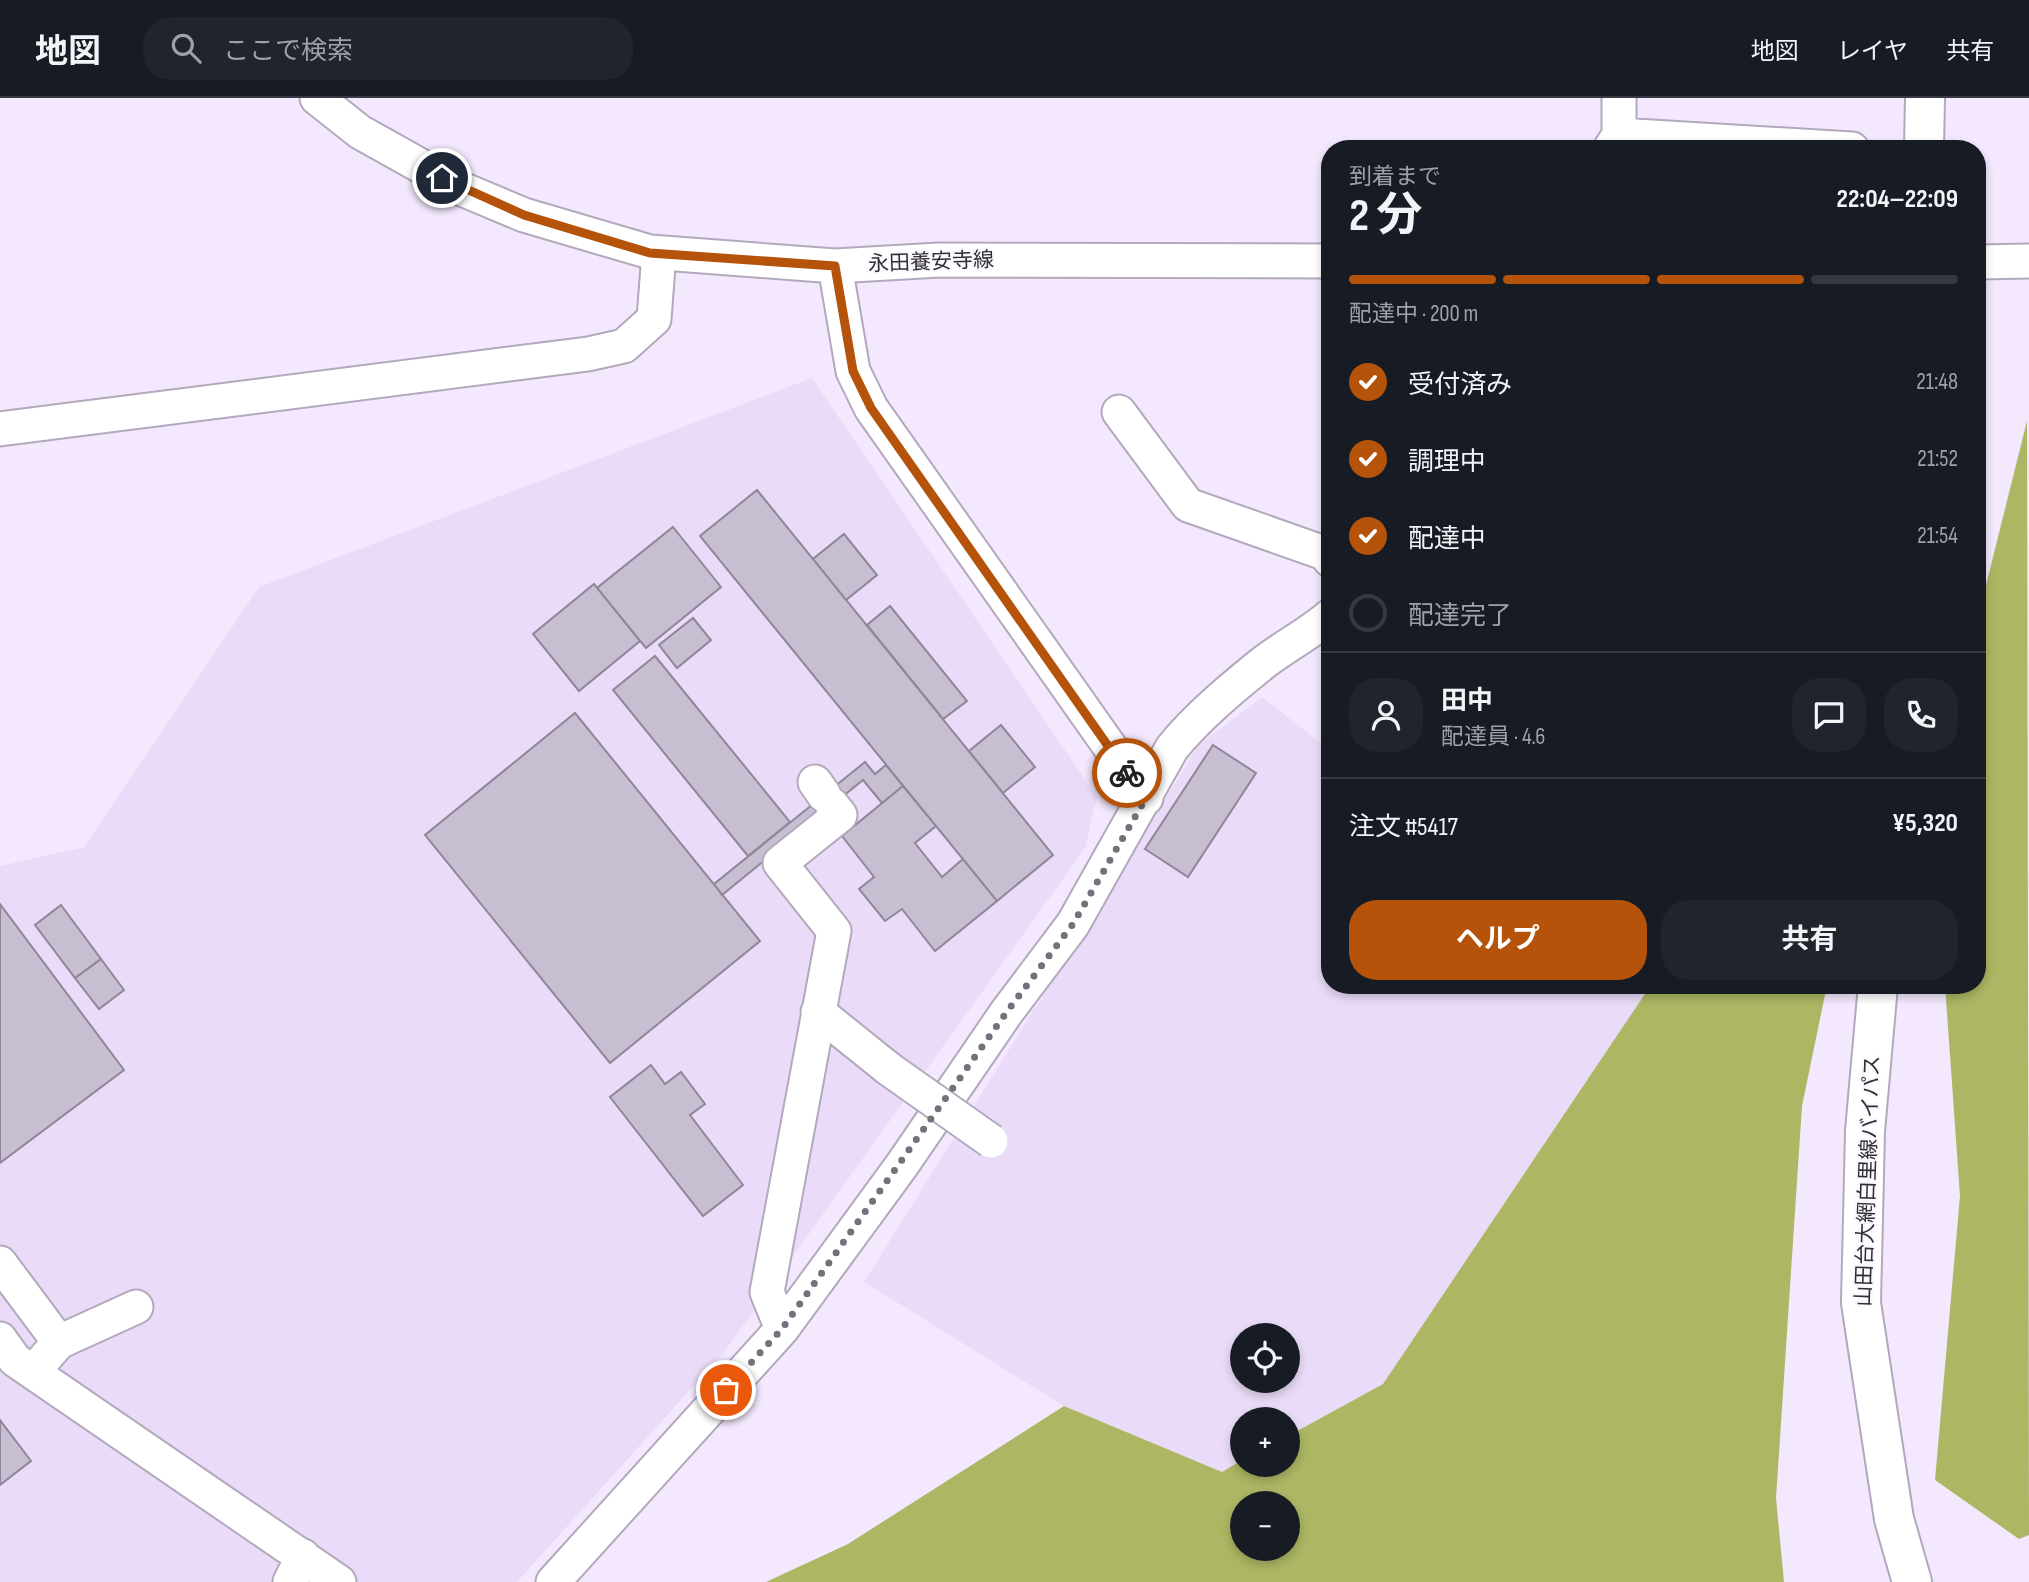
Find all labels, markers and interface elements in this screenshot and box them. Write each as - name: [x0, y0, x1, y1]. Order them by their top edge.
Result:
- search box: [143, 17, 633, 80]
- icon: search: [167, 29, 205, 67]
- text: 地図: [35, 32, 101, 72]
- text: ここで検索: [223, 36, 353, 67]
- text: 地図: [1751, 37, 1799, 66]
- text: レイヤ: [1837, 37, 1908, 66]
- text: 共有: [1946, 37, 1994, 66]
- pin: [412, 148, 472, 208]
- icon: home: [423, 159, 461, 197]
- text: 到着まで: [1349, 163, 1441, 191]
- text: 22:04–22:09: [1837, 184, 1958, 215]
- text: 2 分: [1349, 189, 1422, 244]
- street label: 永田養安寺線: [868, 247, 994, 277]
- text: 配達中 · 200 m: [1349, 300, 1478, 328]
- icon: check: [1349, 363, 1387, 401]
- text: 21:48: [1916, 368, 1958, 396]
- text: 受付済み: [1408, 370, 1512, 401]
- icon: check: [1349, 440, 1387, 478]
- text: 21:52: [1917, 445, 1958, 473]
- text: 調理中: [1408, 447, 1486, 478]
- icon: check: [1349, 517, 1387, 555]
- text: 21:54: [1917, 522, 1958, 550]
- text: 配達中: [1408, 524, 1486, 555]
- text: 配達完了: [1408, 601, 1512, 632]
- button: person: [1349, 678, 1423, 752]
- button: chat: [1792, 678, 1866, 752]
- button: phone: [1884, 678, 1958, 752]
- text: 田中: [1441, 686, 1493, 717]
- text: 配達員 · 4.6: [1441, 723, 1545, 751]
- courier: [1092, 738, 1162, 808]
- icon: bike: [1108, 754, 1146, 792]
- text: ¥5,320: [1892, 808, 1958, 839]
- text: 注文 #5417: [1349, 812, 1458, 843]
- button: ヘルプ: [1349, 900, 1647, 980]
- button: 共有: [1661, 900, 1958, 980]
- street label: 山田台大網白里線バイパス: [1851, 1055, 1885, 1307]
- map controls: [1230, 1323, 1300, 1561]
- button: locate: [1230, 1323, 1300, 1393]
- pin: [696, 1360, 756, 1420]
- icon: bag: [707, 1371, 745, 1409]
- button: +: [1230, 1407, 1300, 1477]
- button: −: [1230, 1491, 1300, 1561]

